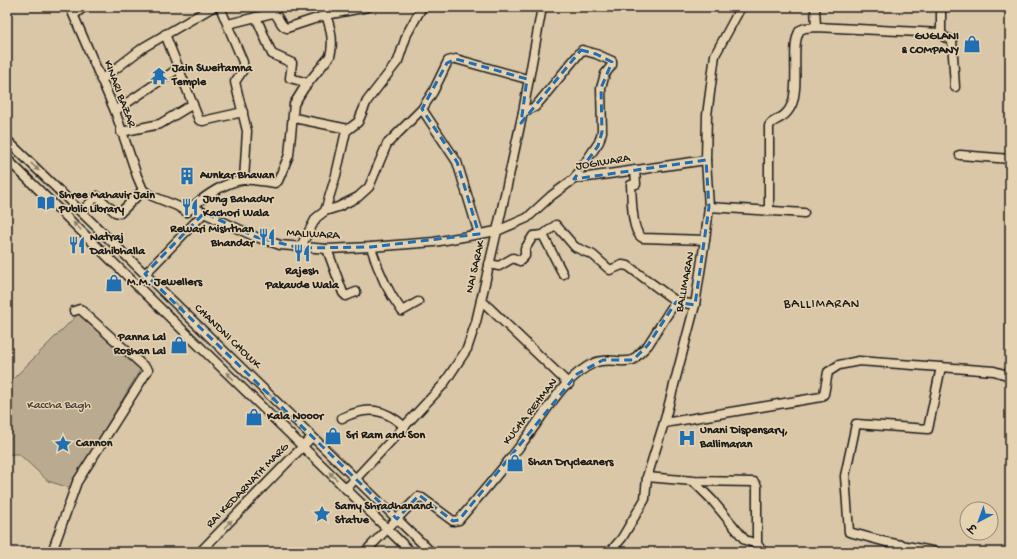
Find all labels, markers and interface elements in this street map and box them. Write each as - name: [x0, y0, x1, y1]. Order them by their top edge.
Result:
- place label: GUGLANI & COMPANY: [901, 30, 959, 58]
- shop icon: GUGLANI & COMPANY: [962, 34, 982, 54]
- street label: KINARI BAZAR: [100, 58, 138, 130]
- place label: Jain Sweitamna Temple: [171, 62, 254, 90]
- temple icon: Jain Sweitamna Temple: [149, 66, 169, 86]
- street label: JOGIWARA: [575, 152, 632, 174]
- one-way arrow: [30, 162, 40, 172]
- building icon: Aunkar Bhavan: [177, 166, 197, 186]
- place label: Aunkar Bhavan: [199, 169, 275, 183]
- place label: Shree Mahavir Jain Public Library: [58, 189, 155, 217]
- library icon: Shree Mahavir Jain Public Library: [36, 193, 56, 213]
- place label: Jung Bahadur Kachori Wala: [202, 193, 275, 221]
- restaurant icon: Jung Bahadur Kachori Wala: [180, 197, 200, 217]
- one-way arrow: [72, 221, 82, 231]
- place label: Rewari Mishthan Bhandar: [169, 223, 256, 251]
- restaurant icon: Rewari Mishthan Bhandar: [257, 227, 277, 247]
- street label: MALIWARA: [286, 227, 341, 243]
- place label: Natraj Dahibhalla: [89, 231, 146, 259]
- restaurant icon: Natraj Dahibhalla: [67, 235, 87, 255]
- street label: NAI SARAK: [463, 238, 489, 295]
- restaurant icon: Rajesh Pakaude Wala: [292, 243, 312, 263]
- street label: BALLIMARAN: [673, 250, 699, 315]
- place label: Rajesh Pakaude Wala: [264, 265, 340, 293]
- shop icon: M.M. Jewellers: [104, 273, 124, 293]
- place label: M.M. Jewellers: [127, 276, 203, 290]
- district label: BALLIMARAN: [783, 297, 860, 312]
- one-way arrow: [173, 302, 183, 311]
- street label: CHANDNI CHOWK: [191, 302, 264, 373]
- place label: Panna Lal Roshan Lal: [113, 331, 166, 359]
- shop icon: Panna Lal Roshan Lal: [169, 335, 189, 355]
- one-way arrow: [225, 371, 235, 380]
- street label: KUCHA REHMAN: [501, 376, 561, 448]
- one-way arrow: [267, 392, 276, 401]
- park label: Kaccha Bagh: [27, 399, 91, 413]
- shop icon: Kala Nooor: [244, 407, 264, 427]
- place label: Kala Nooor: [266, 410, 325, 424]
- place label: Unani Dispensary, Ballimaran: [699, 424, 788, 452]
- shop icon: Sri Ram and Son: [323, 426, 343, 446]
- hospital icon: Unani Dispensary, Ballimaran: [677, 428, 697, 448]
- place label: Sri Ram and Son: [346, 429, 426, 443]
- place icon: Cannon: [53, 434, 73, 454]
- place label: Cannon: [75, 437, 113, 451]
- street label: RAI KEDARNATH MARG: [204, 440, 293, 531]
- shop icon: Shan Drycleaners: [505, 453, 525, 473]
- place label: Shan Drycleaners: [528, 456, 614, 470]
- one-way arrow: [328, 471, 338, 481]
- place label: Samy Shradhanand Statue: [335, 500, 435, 528]
- north arrow: [959, 501, 999, 541]
- place icon: Samy Shradhanand Statue: [312, 504, 332, 524]
- one-way arrow: [223, 519, 233, 529]
- text: उ: [965, 519, 981, 535]

